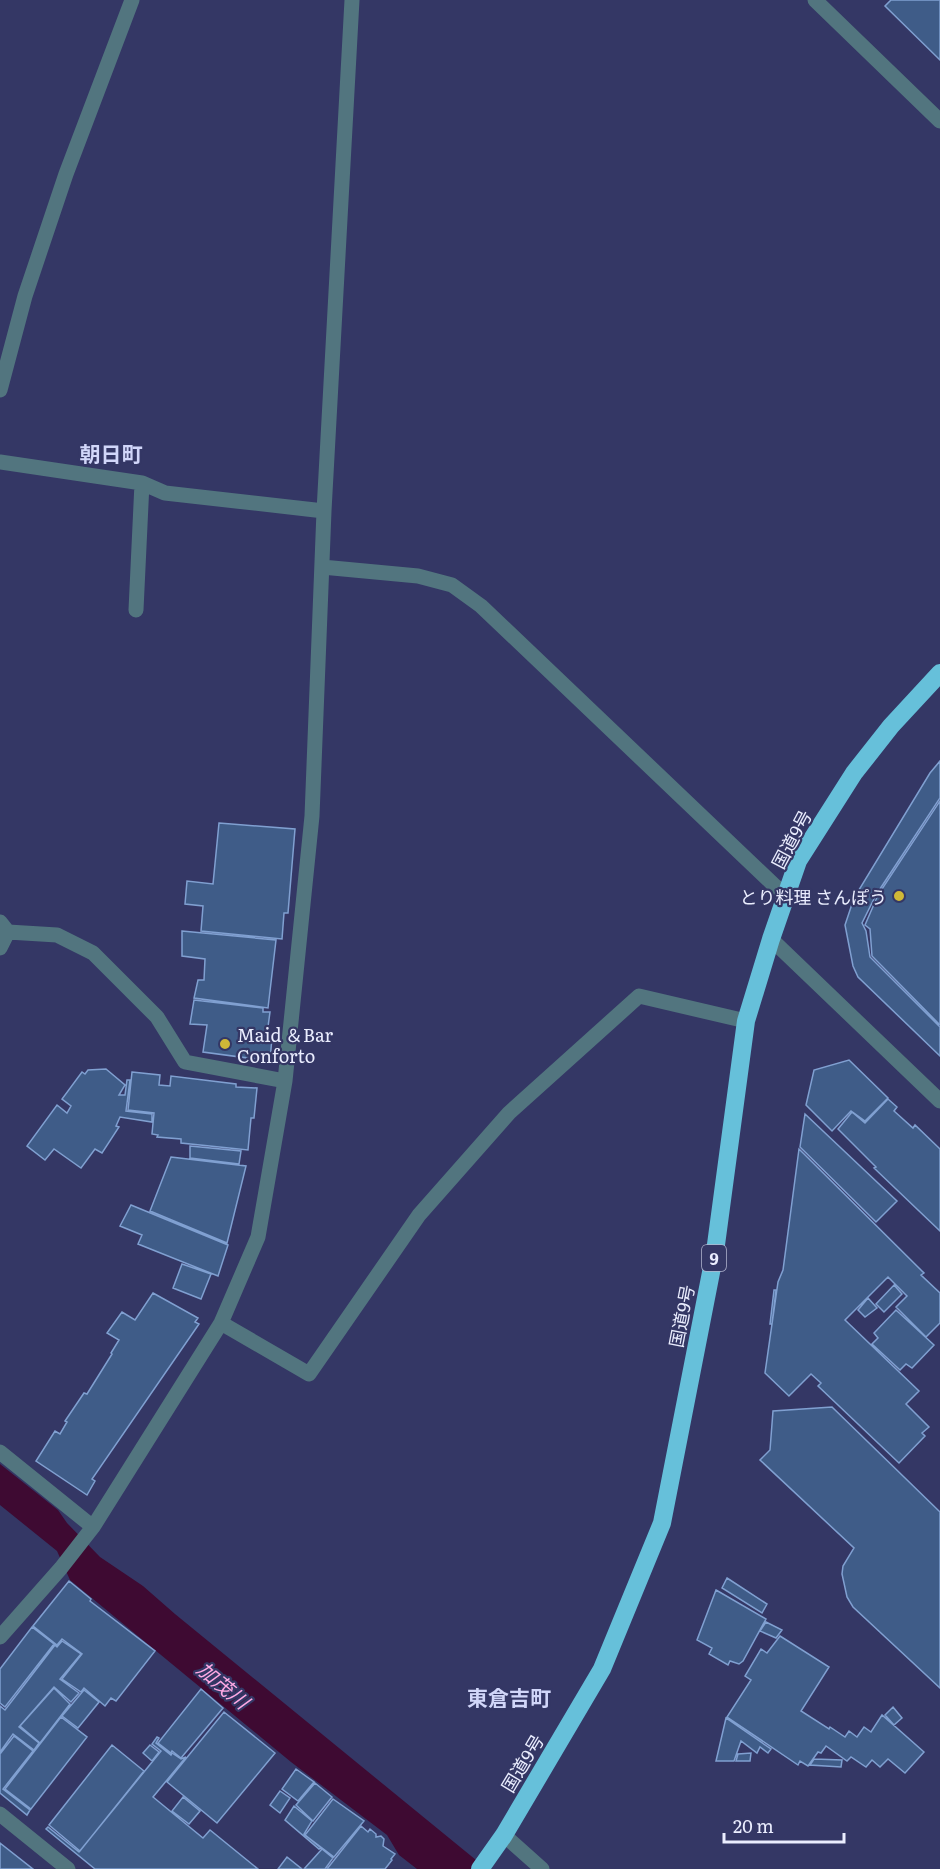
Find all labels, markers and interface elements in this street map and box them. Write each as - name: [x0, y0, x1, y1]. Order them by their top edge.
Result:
- district label: 朝日町: [80, 437, 143, 468]
- street label: 国道9号: [764, 805, 818, 873]
- place label: とり料理 さんぽう: [739, 883, 887, 910]
- marker: とり料理 さんぽう: [892, 889, 906, 903]
- place label: Maid ＆Bar Conforto: [237, 1021, 333, 1069]
- marker: Maid ＆Bar Conforto: [218, 1037, 232, 1051]
- road number: 9: [702, 1245, 726, 1271]
- street label: 国道9号: [662, 1282, 700, 1350]
- water label: 加茂川: [191, 1653, 258, 1716]
- district label: 東倉吉町: [467, 1681, 551, 1712]
- street label: 国道9号: [494, 1729, 550, 1797]
- scale bar: [724, 1806, 844, 1844]
- text: 20 m: [733, 1812, 774, 1839]

